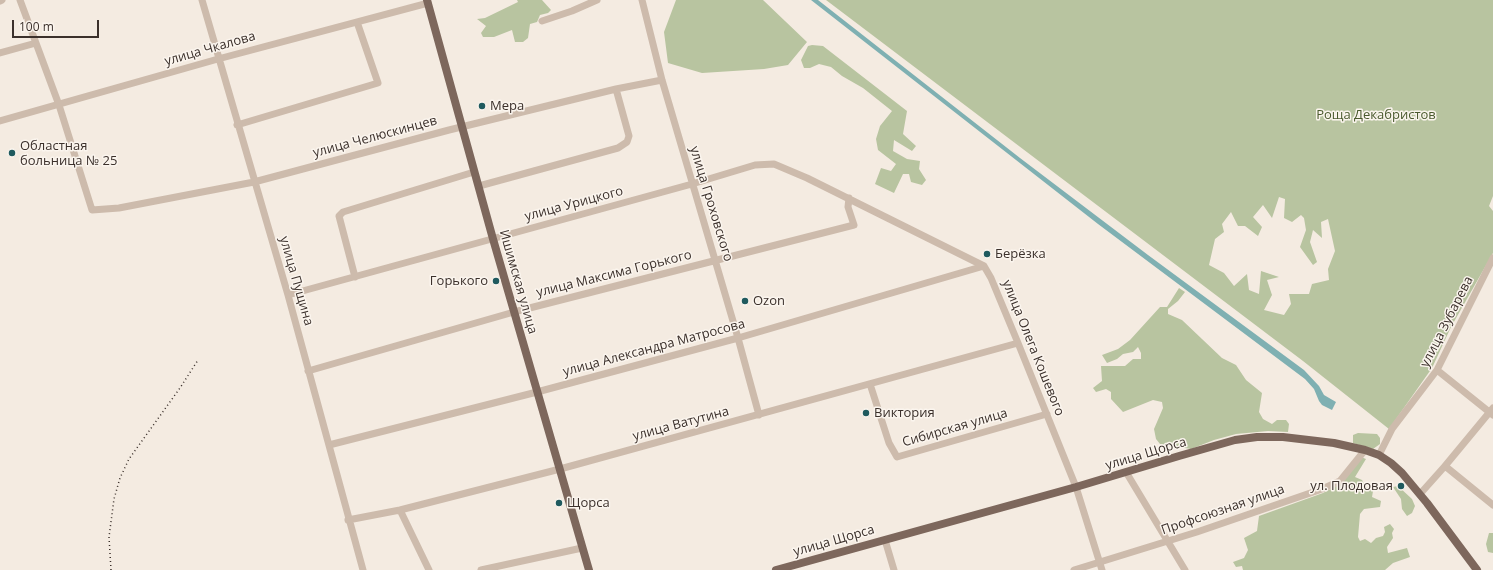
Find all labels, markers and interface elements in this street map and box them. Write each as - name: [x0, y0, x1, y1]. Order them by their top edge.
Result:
- scale bar: [14, 12, 101, 38]
- text: 100 m: [19, 18, 54, 35]
- street label: улица Чкалова: [163, 29, 257, 69]
- place label: Мера: [490, 98, 524, 114]
- marker: Мера: [477, 101, 487, 111]
- park label: Роща Декабристов: [1316, 107, 1436, 123]
- street label: улица Челюскинцев: [311, 113, 439, 161]
- place label: Областная больница № 25: [20, 138, 117, 169]
- street label: улица Гроховского: [686, 144, 736, 264]
- marker: Областная больница № 25: [7, 148, 17, 158]
- street label: улица Урицкого: [523, 183, 625, 225]
- street label: Ишимская улица: [496, 228, 540, 336]
- street label: улица Пущина: [276, 234, 316, 328]
- place label: Берёзка: [995, 246, 1046, 262]
- street label: улица Максима Горького: [535, 247, 693, 301]
- marker: Берёзка: [982, 249, 992, 259]
- place label: Горького: [430, 273, 488, 289]
- street label: улица Зубарева: [1417, 274, 1477, 370]
- marker: Горького: [491, 276, 501, 286]
- street label: улица Олега Кошевого: [999, 278, 1067, 418]
- place label: Ozon: [753, 293, 785, 309]
- marker: Ozon: [740, 296, 750, 306]
- street label: улица Александра Матросова: [561, 316, 747, 380]
- street label: улица Ватутина: [631, 404, 731, 444]
- place label: Виктория: [874, 405, 935, 421]
- street label: Сибирская улица: [901, 406, 1009, 450]
- marker: Виктория: [861, 408, 871, 418]
- street label: улица Щорса: [1104, 434, 1188, 474]
- place label: ул. Плодовая: [1310, 478, 1393, 494]
- marker: ул. Плодовая: [1396, 481, 1406, 491]
- street label: Профсоюзная улица: [1159, 482, 1287, 538]
- place label: Щорса: [567, 495, 610, 511]
- marker: Щорса: [554, 498, 564, 508]
- street label: улица Щорса: [792, 522, 876, 560]

